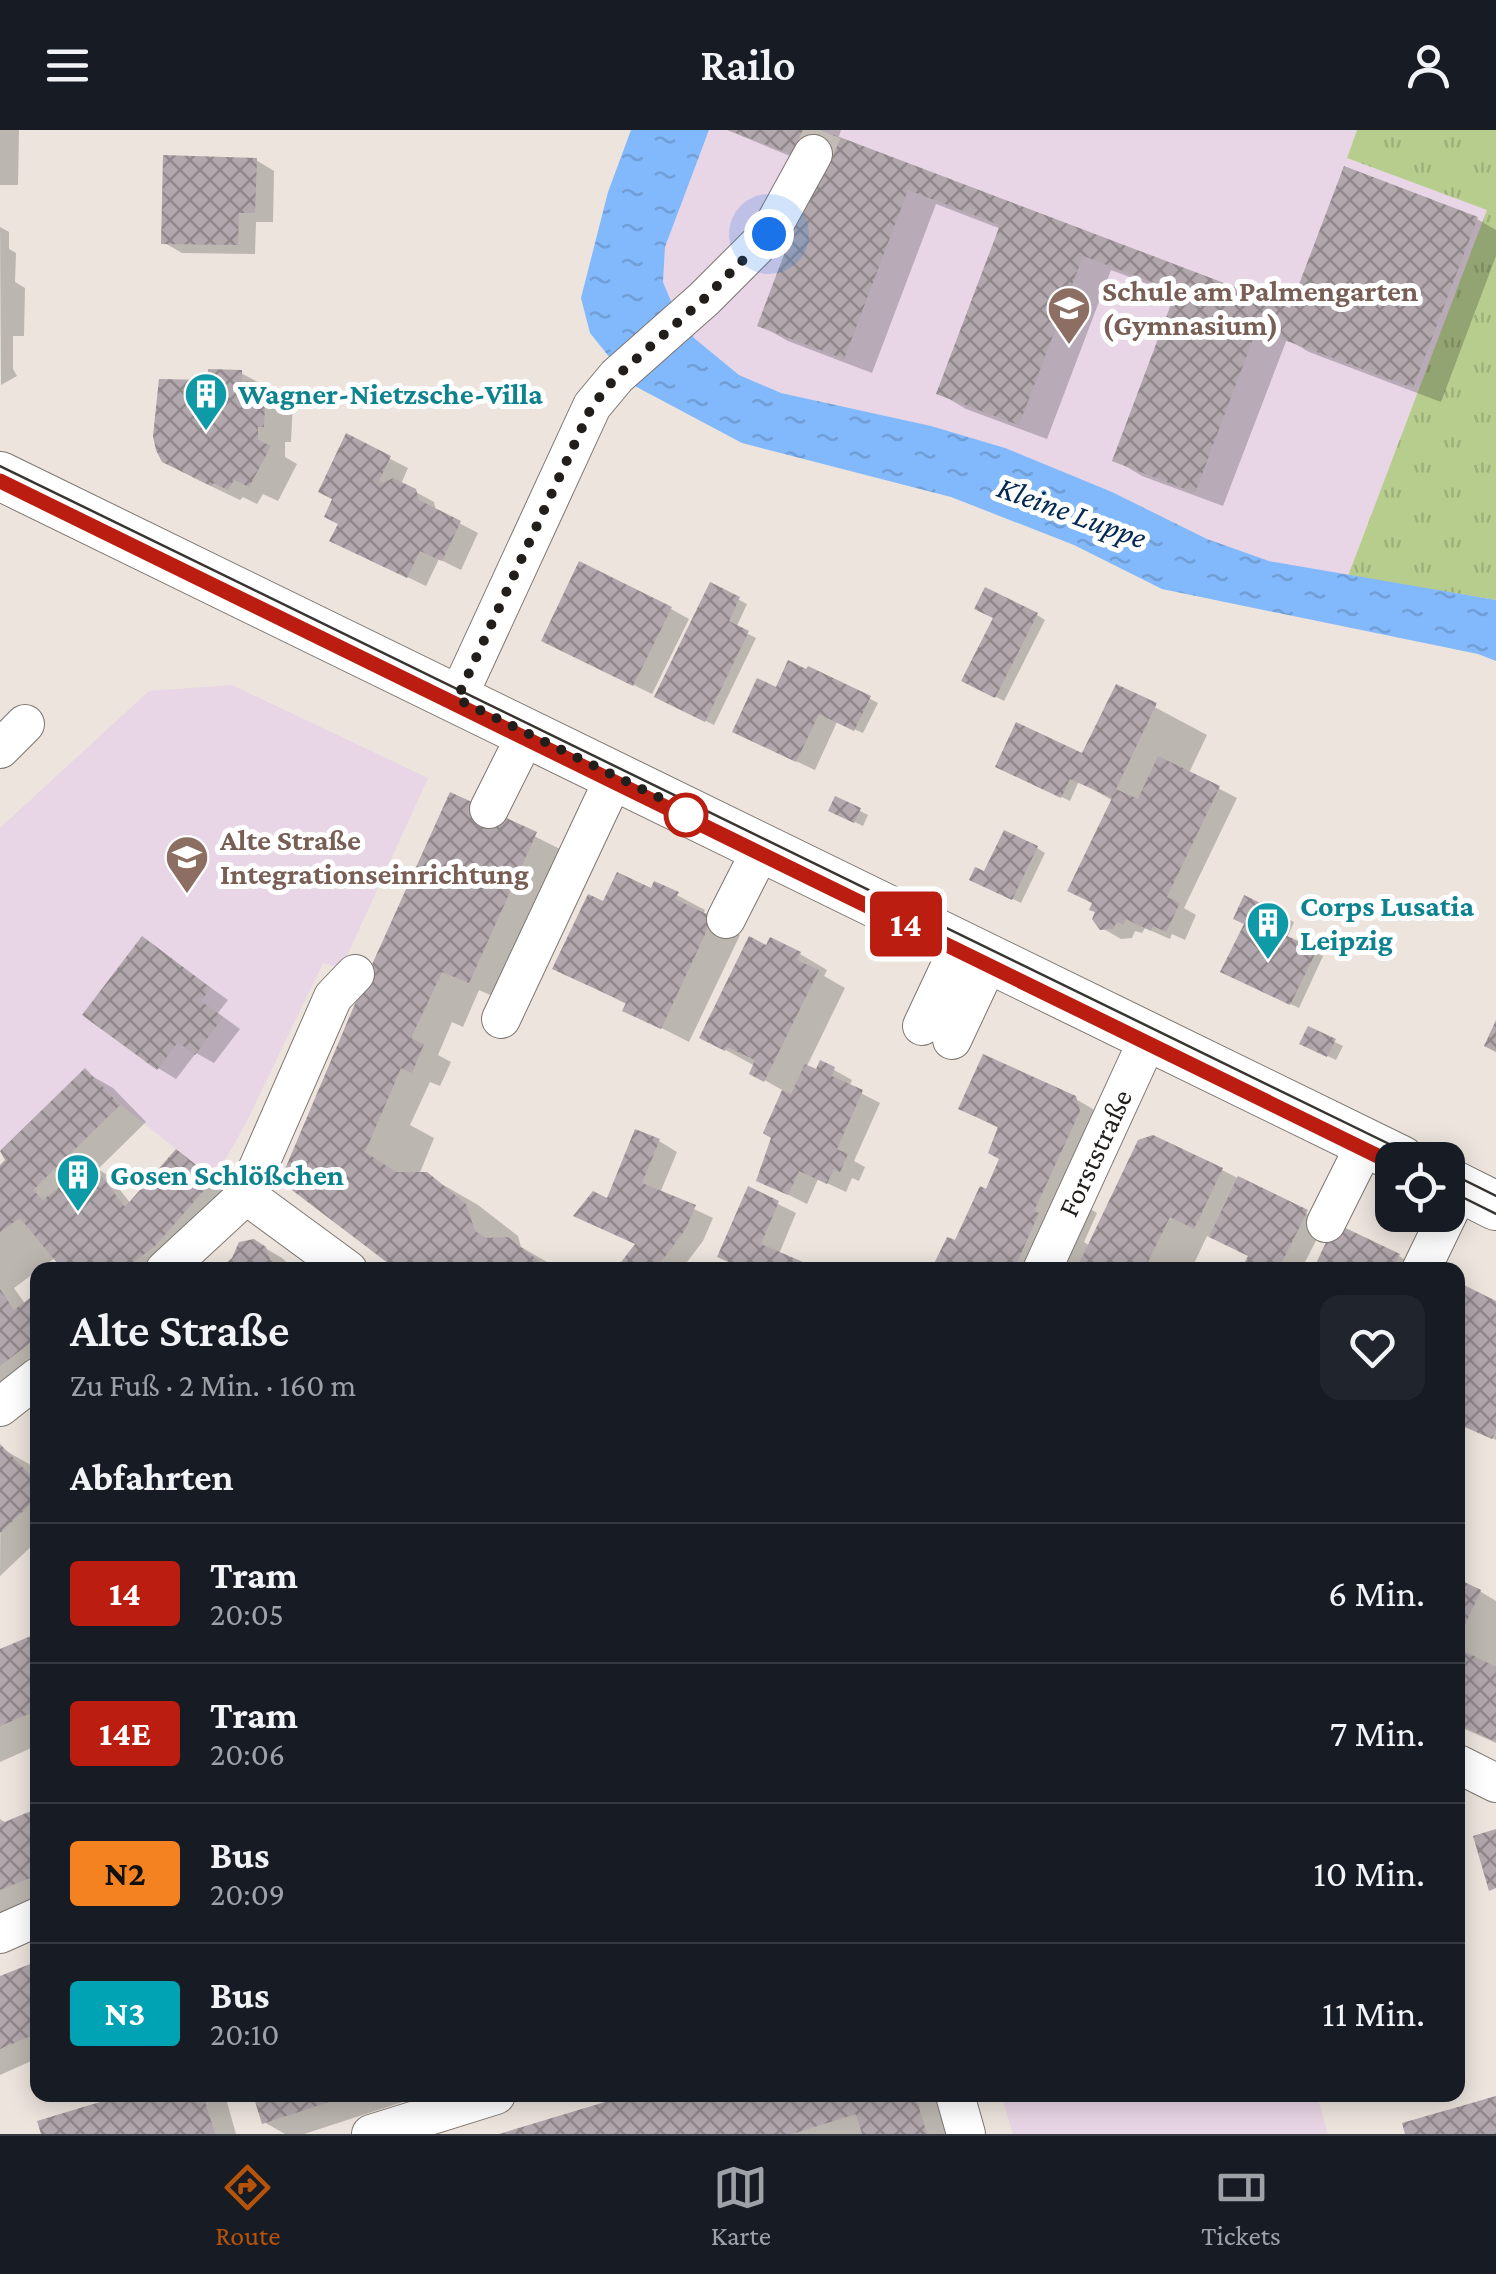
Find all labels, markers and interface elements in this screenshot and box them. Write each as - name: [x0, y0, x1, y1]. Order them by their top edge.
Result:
- icon: menu: [40, 38, 95, 93]
- icon: person: [1401, 38, 1456, 93]
- text: Railo: [700, 40, 796, 90]
- your location: [744, 209, 794, 259]
- place label: Schule am Palmengarten (Gymnasium): [1102, 274, 1418, 342]
- school or university icon: Schule am Palmengarten (Gymnasium): [1046, 285, 1092, 346]
- building icon: Wagner-Nietzsche-Villa: [183, 371, 229, 432]
- place label: Wagner-Nietzsche-Villa: [237, 377, 543, 410]
- water label: Kleine Luppe: [993, 468, 1151, 556]
- unlabelled marker: [665, 794, 707, 836]
- place label: Alte Straße Integrationseinrichtung: [219, 823, 529, 890]
- school or university icon: Alte Straße Integrationseinrichtung: [164, 834, 210, 895]
- place label: Corps Lusatia Leipzig: [1300, 889, 1474, 956]
- line badge: 14: [861, 892, 951, 956]
- building icon: Corps Lusatia Leipzig: [1245, 900, 1291, 961]
- text: 14: [890, 905, 922, 944]
- street label: Forststraße: [1051, 1084, 1138, 1222]
- map controls: [1375, 1142, 1465, 1232]
- button: locate: [1375, 1142, 1465, 1232]
- building icon: Gosen Schlößchen: [55, 1152, 101, 1213]
- place label: Gosen Schlößchen: [110, 1158, 344, 1191]
- button: heart: [1320, 1295, 1425, 1400]
- text: Alte Straße: [70, 1303, 289, 1356]
- text: Zu Fuß · 2 Min. · 160 m: [70, 1367, 356, 1403]
- text: Abfahrten: [70, 1456, 234, 1498]
- text: Tram: [210, 1554, 298, 1596]
- text: 6 Min.: [1328, 1572, 1425, 1614]
- text: 14: [109, 1574, 141, 1613]
- text: 20:05: [210, 1596, 284, 1632]
- text: Tram: [210, 1694, 298, 1736]
- text: 7 Min.: [1330, 1712, 1425, 1754]
- text: 14E: [99, 1714, 151, 1753]
- text: 20:06: [210, 1736, 285, 1772]
- text: Bus: [210, 1834, 269, 1876]
- text: 10 Min.: [1313, 1852, 1425, 1894]
- text: N2: [104, 1854, 146, 1893]
- text: 20:09: [210, 1876, 285, 1912]
- text: Bus: [210, 1974, 269, 2016]
- text: 11 Min.: [1322, 1992, 1425, 2034]
- text: N3: [105, 1994, 145, 2033]
- text: 20:10: [210, 2016, 279, 2052]
- tab: Route: [215, 2160, 280, 2251]
- tab: Karte: [711, 2160, 771, 2251]
- tab: Tickets: [1201, 2160, 1281, 2251]

